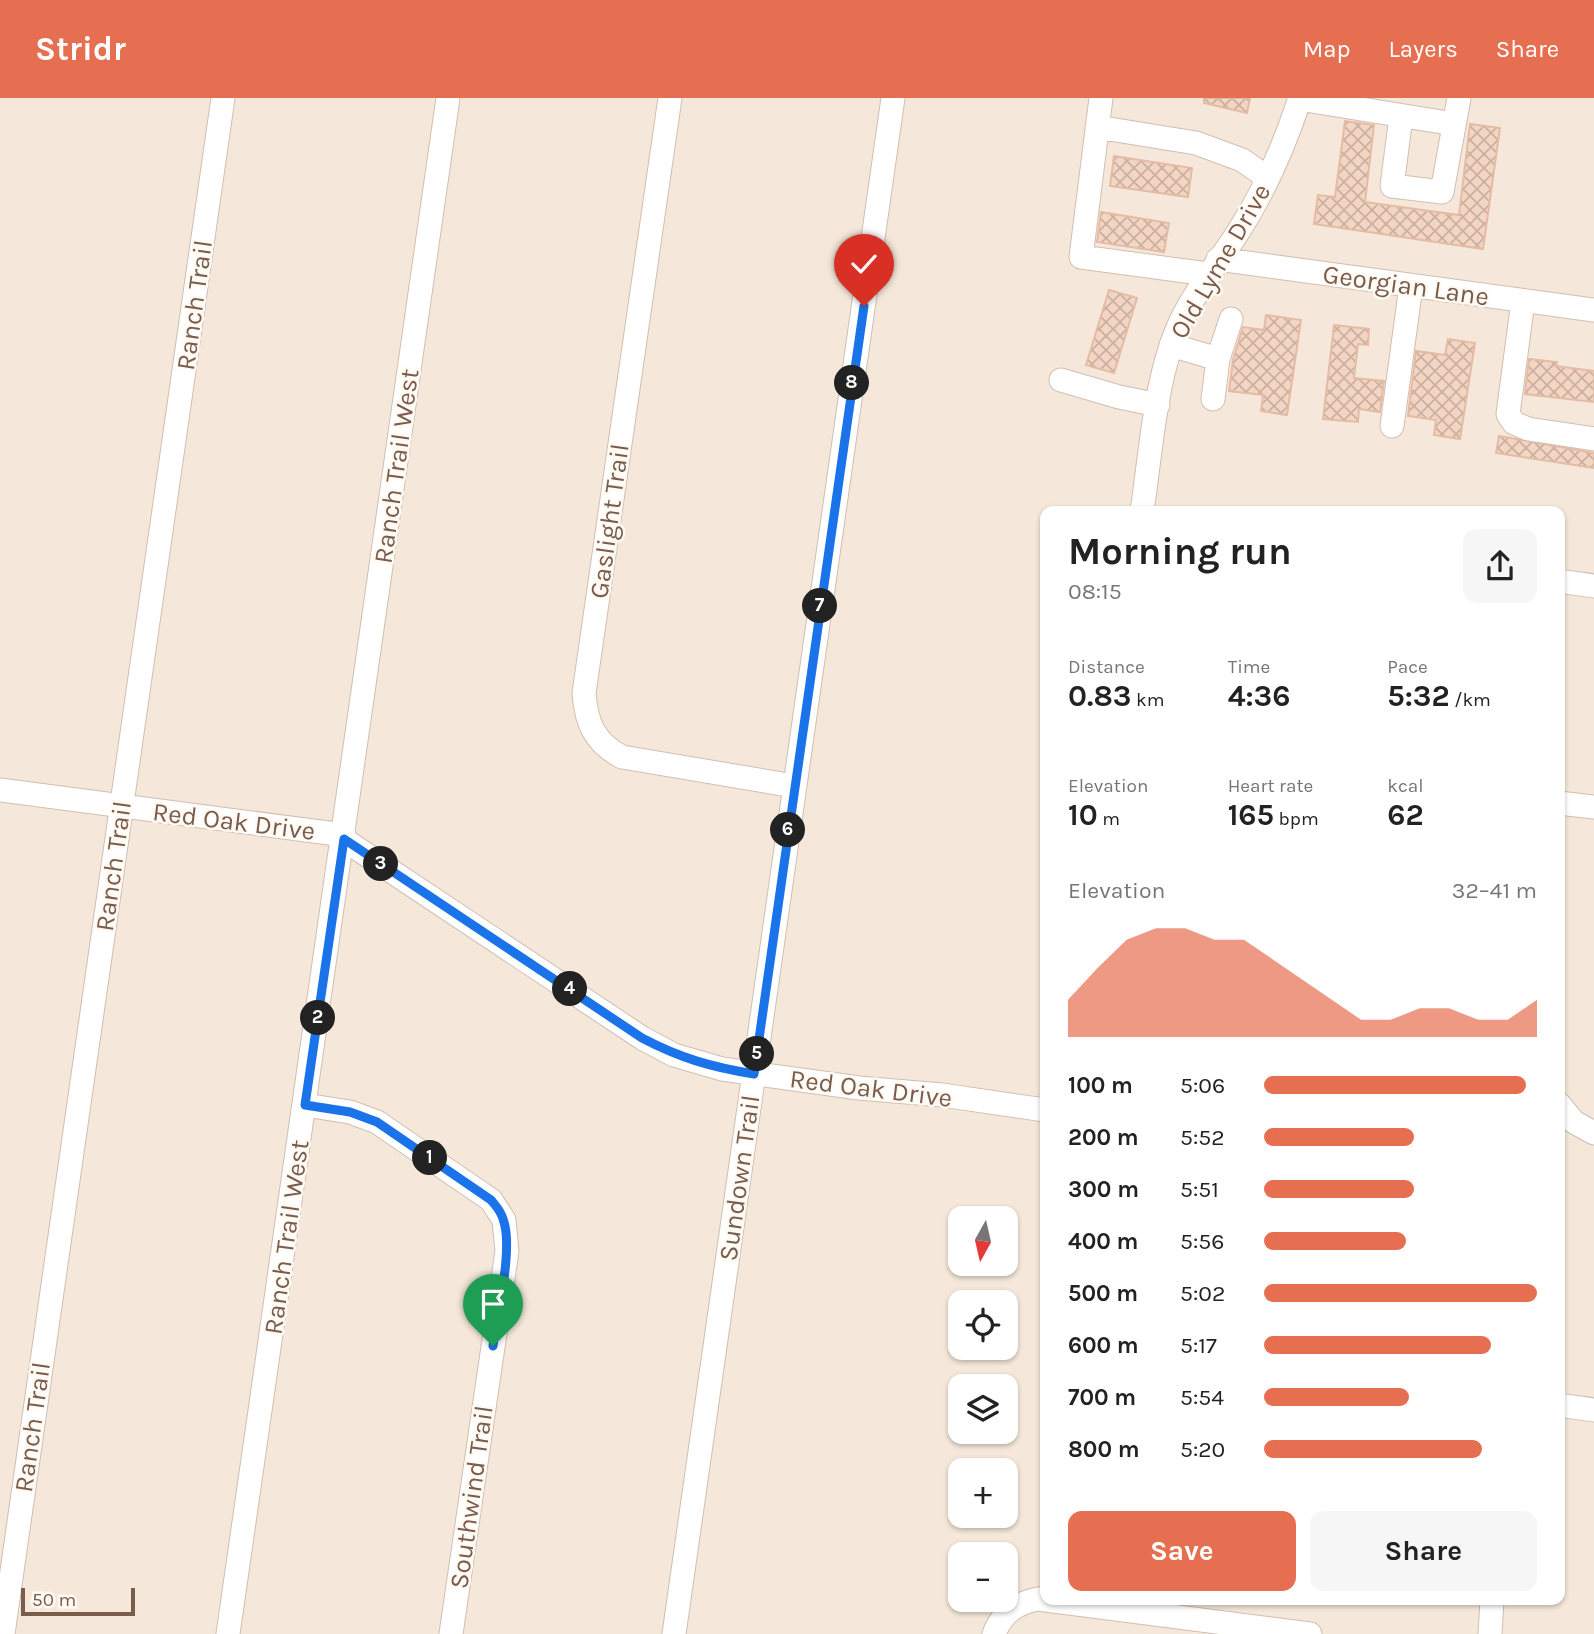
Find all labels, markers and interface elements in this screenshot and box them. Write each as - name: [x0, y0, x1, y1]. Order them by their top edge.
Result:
- text: Stridr: [35, 30, 126, 68]
- text: Map: [1303, 35, 1351, 63]
- text: Layers: [1389, 35, 1458, 63]
- text: Share: [1496, 35, 1559, 63]
- street label: Old Lyme Drive: [1164, 178, 1277, 344]
- pin: [834, 234, 894, 306]
- street label: Ranch Trail: [170, 238, 219, 372]
- icon: check: [845, 245, 883, 283]
- street label: Georgian Lane: [1321, 258, 1491, 312]
- street label: Ranch Trail West: [367, 366, 426, 565]
- pin: 8: [834, 366, 870, 400]
- text: 8: [845, 371, 858, 393]
- street label: Gaslight Trail: [583, 442, 636, 600]
- text: Morning run: [1068, 529, 1292, 574]
- button: share: [1463, 529, 1537, 603]
- text: 08:15: [1068, 578, 1122, 605]
- pin: 7: [802, 588, 838, 624]
- text: 7: [815, 594, 824, 616]
- text: Distance: [1068, 656, 1145, 678]
- text: Time: [1228, 656, 1270, 678]
- text: Pace: [1387, 656, 1428, 678]
- text: 0.83: [1068, 678, 1131, 714]
- text: 4:36: [1228, 678, 1290, 714]
- text: 5:32: [1387, 678, 1450, 714]
- text: km: [1131, 689, 1164, 711]
- text: /km: [1450, 689, 1491, 711]
- text: Elevation: [1068, 775, 1148, 797]
- text: Heart rate: [1228, 775, 1313, 797]
- text: kcal: [1387, 775, 1424, 797]
- street label: Red Oak Drive: [151, 796, 317, 847]
- text: 10: [1068, 797, 1098, 833]
- text: 165: [1228, 797, 1274, 833]
- text: 62: [1387, 797, 1424, 833]
- street label: Ranch Trail: [89, 799, 138, 933]
- text: m: [1098, 808, 1120, 830]
- text: bpm: [1274, 808, 1319, 830]
- pin: 6: [770, 812, 806, 848]
- text: 6: [782, 818, 793, 840]
- pin: 3: [364, 846, 398, 882]
- text: 3: [375, 852, 386, 874]
- text: Elevation: [1068, 877, 1165, 904]
- text: 32–41 m: [1452, 877, 1537, 904]
- pin: 4: [552, 972, 588, 1006]
- text: 4: [564, 977, 575, 999]
- pin: 2: [300, 1000, 336, 1035]
- text: 2: [312, 1006, 323, 1028]
- pin: 5: [740, 1037, 774, 1072]
- text: 5: [751, 1042, 762, 1064]
- street label: Red Oak Drive: [788, 1063, 954, 1114]
- text: 100 m: [1068, 1072, 1133, 1099]
- text: 5:06: [1180, 1072, 1225, 1099]
- street label: Sundown Trail: [713, 1093, 766, 1263]
- text: 200 m: [1068, 1124, 1139, 1151]
- text: 5:52: [1180, 1124, 1225, 1151]
- street label: Ranch Trail West: [257, 1137, 316, 1336]
- pin: 1: [412, 1140, 448, 1176]
- text: 1: [426, 1146, 433, 1168]
- text: 300 m: [1068, 1176, 1139, 1203]
- text: 5:51: [1180, 1176, 1219, 1203]
- north arrow: [948, 1206, 1018, 1276]
- map controls: [948, 1206, 1018, 1612]
- text: 400 m: [1068, 1228, 1138, 1255]
- text: 5:56: [1180, 1228, 1224, 1255]
- pin: [463, 1274, 523, 1346]
- text: 500 m: [1068, 1280, 1138, 1307]
- text: 5:02: [1180, 1280, 1225, 1307]
- icon: arrive: [474, 1285, 512, 1323]
- button: locate: [948, 1290, 1018, 1360]
- text: 600 m: [1068, 1332, 1139, 1359]
- text: 5:17: [1180, 1332, 1217, 1359]
- street label: Ranch Trail: [8, 1360, 57, 1494]
- button: layers: [948, 1374, 1018, 1444]
- text: 700 m: [1068, 1384, 1136, 1411]
- text: 5:54: [1180, 1384, 1224, 1411]
- street label: Southwind Trail: [443, 1403, 500, 1591]
- text: 800 m: [1068, 1436, 1140, 1463]
- text: 5:20: [1180, 1436, 1225, 1463]
- button: +: [948, 1458, 1018, 1528]
- button: Save: [1068, 1511, 1296, 1591]
- button: Share: [1310, 1511, 1537, 1591]
- button: −: [948, 1542, 1018, 1612]
- scale bar: [21, 1585, 135, 1617]
- text: 50 m: [32, 1589, 76, 1611]

